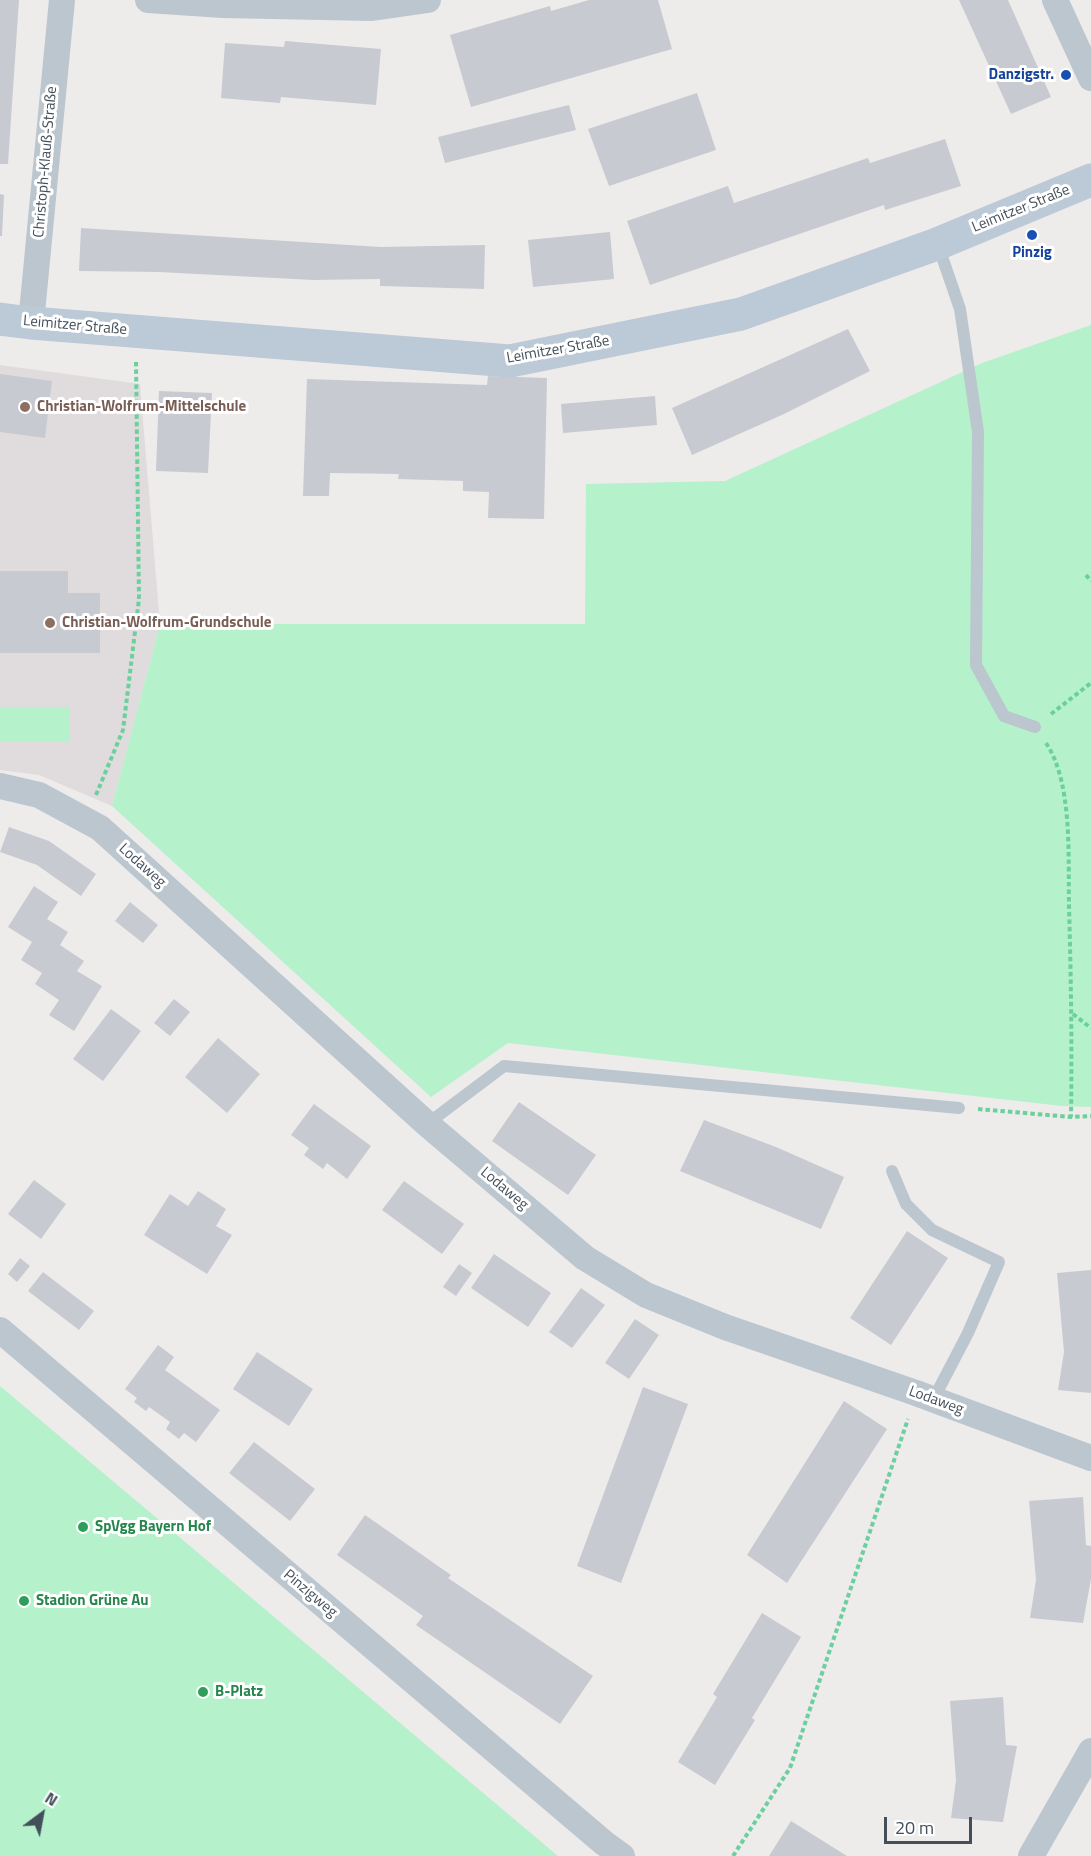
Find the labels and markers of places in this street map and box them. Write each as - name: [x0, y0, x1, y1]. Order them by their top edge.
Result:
- place label: Danzigstr.: [989, 66, 1054, 84]
- marker: Danzigstr.: [1059, 68, 1073, 82]
- marker: Pinzig: [1025, 228, 1039, 242]
- place label: Pinzig: [1012, 244, 1052, 262]
- place label: Christian-Wolfrum-Mittelschule: [37, 398, 246, 416]
- marker: Christian-Wolfrum-Mittelschule: [18, 400, 32, 414]
- place label: Christian-Wolfrum-Grundschule: [62, 614, 271, 632]
- marker: Christian-Wolfrum-Grundschule: [43, 616, 57, 630]
- place label: SpVgg Bayern Hof: [95, 1518, 211, 1536]
- marker: SpVgg Bayern Hof: [76, 1520, 90, 1534]
- place label: Stadion Grüne Au: [36, 1592, 148, 1610]
- marker: Stadion Grüne Au: [17, 1594, 31, 1608]
- place label: B-Platz: [215, 1683, 263, 1701]
- marker: B-Platz: [196, 1685, 210, 1699]

